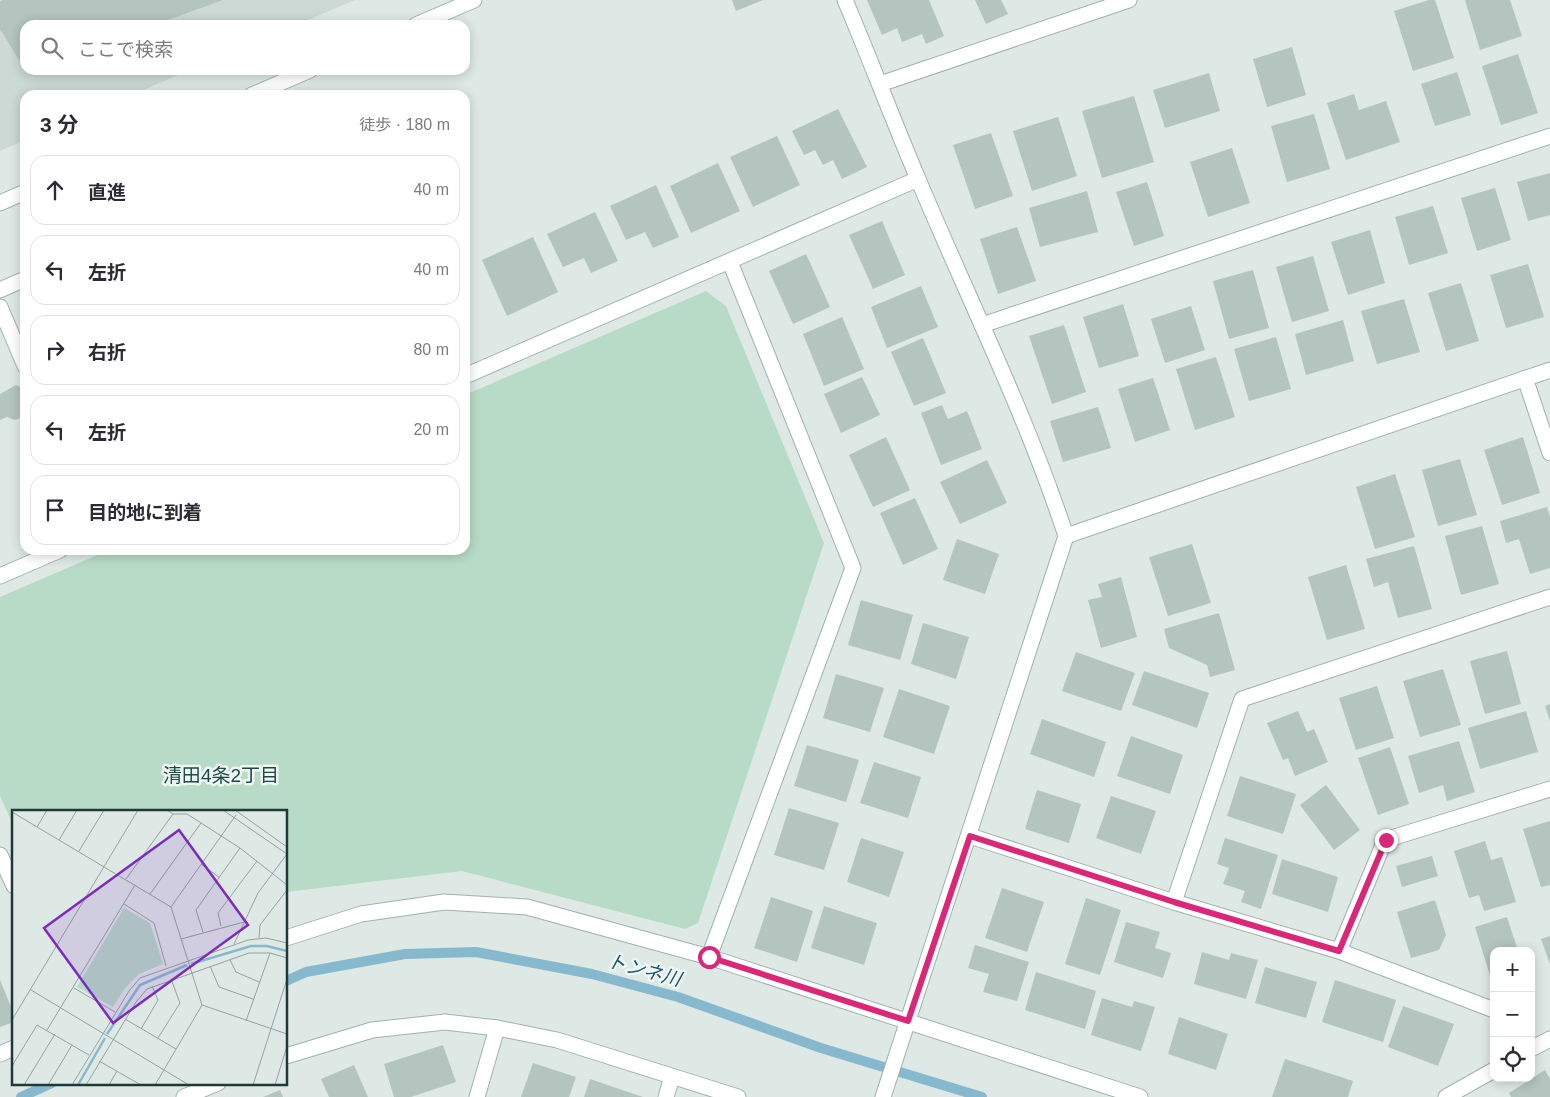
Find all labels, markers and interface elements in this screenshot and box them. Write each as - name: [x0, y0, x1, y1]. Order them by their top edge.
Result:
- search box: [20, 20, 470, 75]
- icon: search: [38, 34, 66, 62]
- text: ここで検索: [78, 39, 173, 60]
- text: 3 分: [40, 113, 79, 136]
- text: 徒歩 · 180 m: [359, 116, 450, 133]
- icon: ahead: [41, 176, 69, 204]
- text: 40 m: [413, 181, 449, 198]
- text: 直進: [88, 182, 126, 203]
- icon: left: [41, 256, 69, 284]
- text: 40 m: [413, 261, 449, 278]
- text: 左折: [88, 262, 126, 283]
- icon: right: [41, 336, 69, 364]
- text: 80 m: [413, 341, 449, 358]
- text: 右折: [88, 342, 126, 363]
- icon: left: [41, 416, 69, 444]
- text: 20 m: [413, 421, 449, 438]
- text: 左折: [88, 422, 126, 443]
- icon: arrive: [41, 496, 69, 524]
- text: 目的地に到着: [88, 502, 202, 523]
- district label: 清田4条2丁目: [163, 765, 279, 786]
- inset map: [12, 810, 288, 1084]
- route end: [1375, 829, 1398, 852]
- route start: [698, 946, 721, 969]
- map controls: [1490, 947, 1535, 1082]
- button: +: [1490, 947, 1535, 992]
- water label: トンネ川: [605, 950, 685, 990]
- button: −: [1490, 992, 1535, 1037]
- button: locate: [1490, 1037, 1535, 1082]

